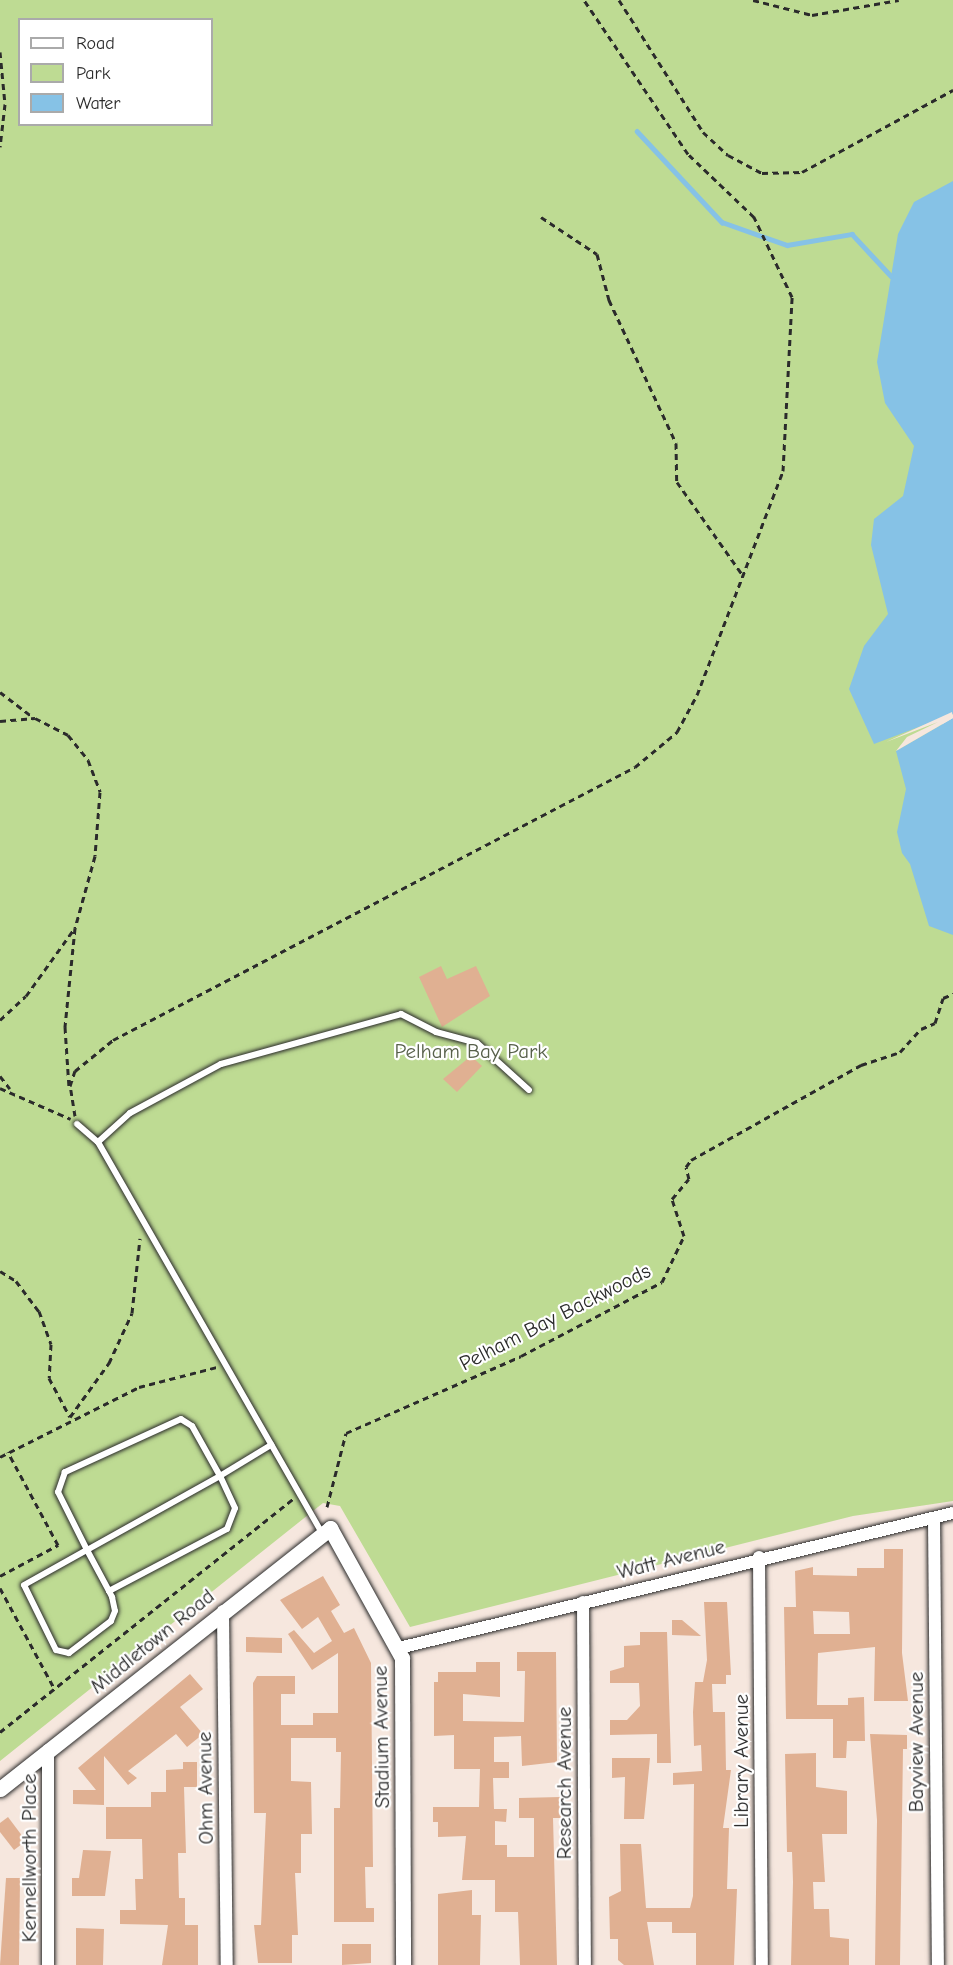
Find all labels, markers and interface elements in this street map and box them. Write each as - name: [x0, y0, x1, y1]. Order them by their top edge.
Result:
- legend: [18, 18, 213, 126]
- text: Road: [76, 33, 115, 54]
- text: Park: [76, 63, 110, 84]
- text: Water: [76, 93, 120, 114]
- park label: Pelham Bay Park: [395, 1038, 547, 1064]
- street label: Pelham Bay Backwoods: [455, 1258, 655, 1376]
- street label: Watt Avenue: [614, 1533, 728, 1585]
- street label: Middletown Road: [85, 1583, 219, 1699]
- street label: Stadium Avenue: [367, 1665, 395, 1809]
- street label: Bayview Avenue: [903, 1672, 929, 1812]
- street label: Library Avenue: [728, 1694, 754, 1828]
- street label: Research Avenue: [551, 1707, 577, 1859]
- street label: Ohm Avenue: [191, 1731, 219, 1845]
- street label: Kennellworth Place: [16, 1774, 42, 1942]

